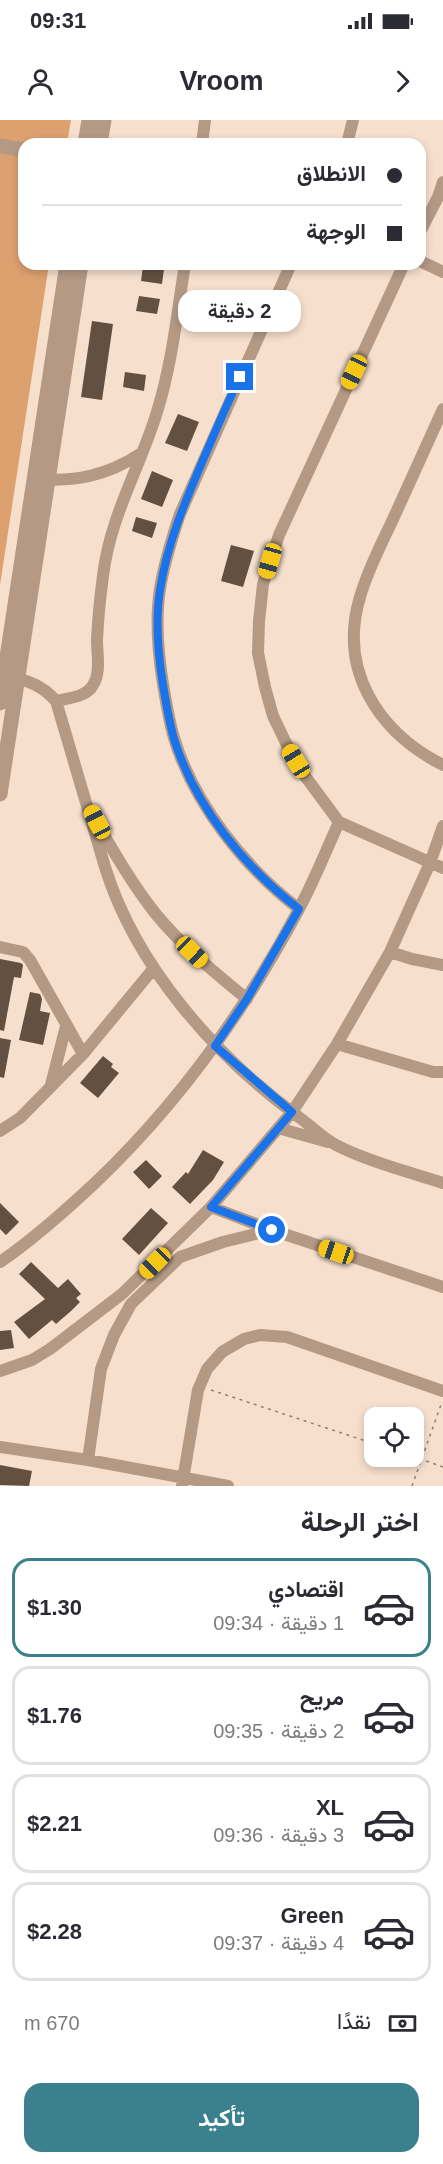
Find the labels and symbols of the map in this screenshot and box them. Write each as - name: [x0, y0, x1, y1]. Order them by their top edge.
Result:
- callout: 2 دقيقة: [178, 290, 302, 332]
- car: [338, 352, 370, 392]
- route end: [226, 363, 253, 390]
- car: [256, 541, 284, 581]
- car: [279, 741, 313, 781]
- car: [81, 802, 113, 842]
- car: [173, 933, 211, 971]
- route start: [258, 1216, 285, 1243]
- car: [316, 1238, 356, 1266]
- car: [136, 1244, 174, 1282]

